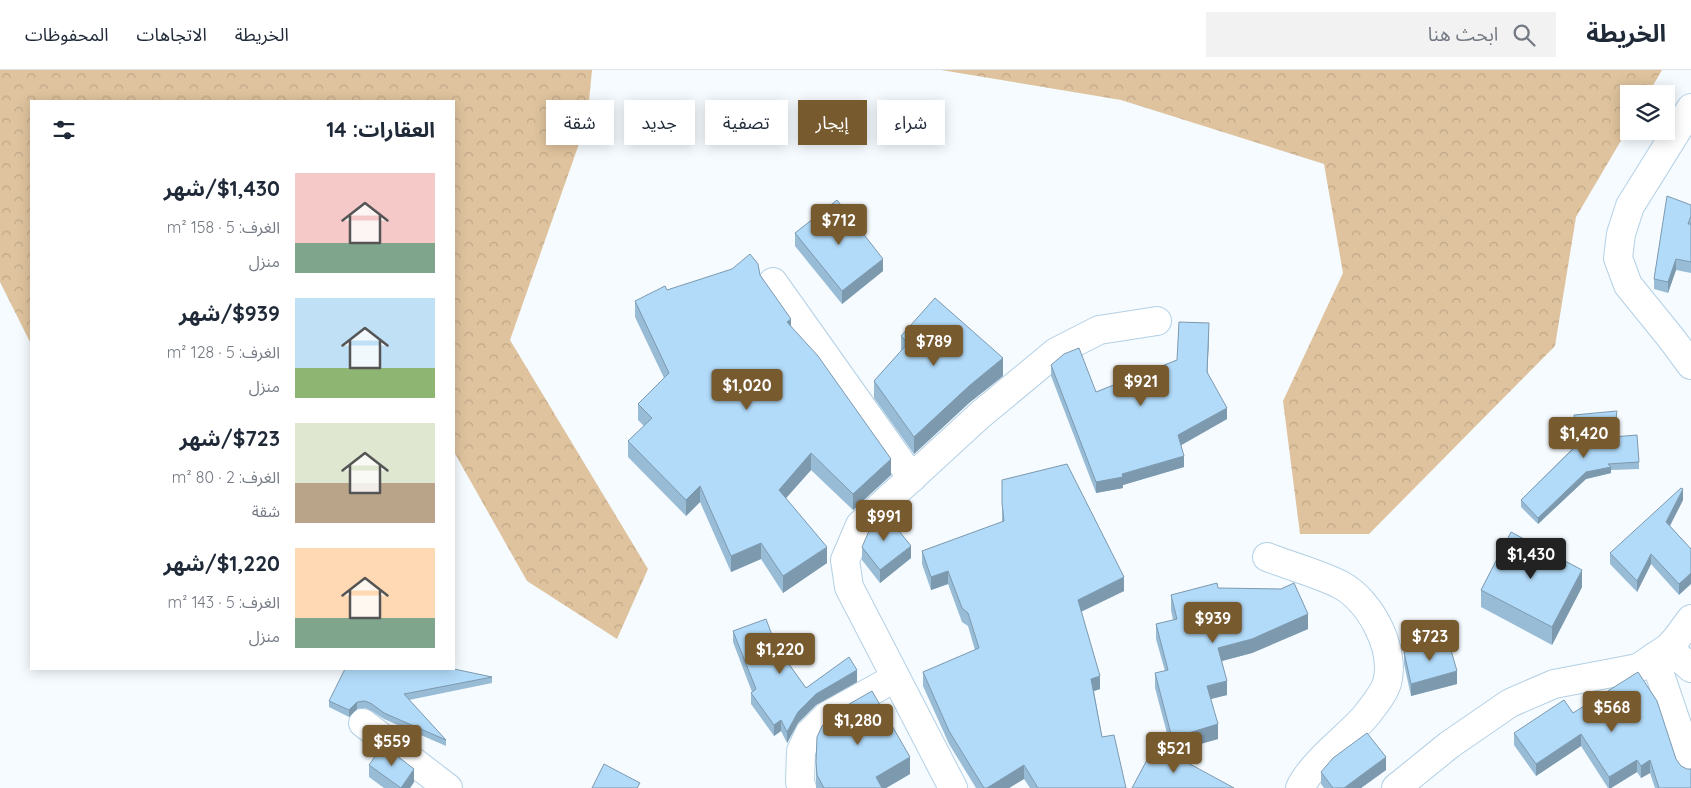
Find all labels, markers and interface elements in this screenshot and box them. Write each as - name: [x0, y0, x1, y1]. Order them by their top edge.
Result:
- search box: [1206, 12, 1556, 57]
- text: الخريطة: [1586, 18, 1666, 48]
- icon: search: [1510, 21, 1538, 49]
- text: ابحث هنا: [1428, 22, 1498, 46]
- text: المحفوظات: [25, 23, 109, 46]
- text: الاتجاهات: [137, 23, 207, 46]
- text: الخريطة: [235, 23, 289, 46]
- map controls: [1620, 85, 1675, 140]
- button: layers: [1620, 85, 1675, 140]
- chip: شقة: [546, 100, 614, 145]
- chip: جديد: [624, 100, 695, 145]
- chip: تصفية: [705, 100, 788, 145]
- chip: إيجار: [798, 100, 867, 145]
- chip: شراء: [877, 100, 945, 145]
- icon: filters: [50, 116, 78, 144]
- text: العقارات: 14: [326, 116, 435, 142]
- text: $1,430/شهر: [164, 175, 280, 201]
- icon: home: [335, 193, 395, 253]
- pin: $712: [809, 204, 869, 246]
- text: $712: [822, 210, 856, 230]
- text: الغرف: 5 · 158 m²: [167, 217, 280, 237]
- text: منزل: [249, 251, 280, 271]
- text: $939/شهر: [179, 300, 280, 326]
- icon: home: [335, 318, 395, 378]
- pin: $789: [904, 324, 964, 367]
- text: $789: [916, 331, 952, 351]
- text: الغرف: 5 · 128 m²: [167, 342, 280, 362]
- pin: $921: [1111, 364, 1171, 407]
- pin: $1,020: [706, 368, 788, 411]
- text: $921: [1124, 371, 1158, 391]
- text: $1,020: [723, 375, 771, 395]
- text: منزل: [249, 376, 280, 396]
- pin: $1,420: [1543, 416, 1625, 459]
- text: $1,420: [1560, 423, 1608, 443]
- text: $723/شهر: [179, 425, 280, 451]
- icon: home: [335, 443, 395, 503]
- text: الغرف: 2 · 80 m²: [172, 467, 280, 487]
- pin: $991: [854, 500, 914, 542]
- text: شقة: [252, 501, 280, 521]
- text: $991: [867, 506, 901, 526]
- pin: $1,430: [1490, 538, 1572, 580]
- text: $1,430: [1507, 544, 1555, 564]
- text: $1,220/شهر: [163, 550, 280, 576]
- icon: home: [335, 568, 395, 628]
- text: الغرف: 5 · 143 m²: [168, 592, 280, 612]
- pin: $939: [1183, 602, 1243, 644]
- text: $939: [1195, 608, 1231, 628]
- pin: $723: [1400, 620, 1460, 662]
- text: منزل: [249, 626, 280, 646]
- text: $723: [1412, 626, 1448, 646]
- pin: $1,220: [739, 632, 821, 675]
- text: $1,220: [756, 639, 804, 659]
- pin: $568: [1582, 690, 1642, 733]
- text: $568: [1594, 697, 1630, 717]
- pin: $1,280: [817, 704, 899, 746]
- text: $1,280: [834, 710, 882, 730]
- pin: $559: [362, 724, 422, 767]
- text: $559: [373, 731, 411, 751]
- pin: $521: [1144, 732, 1204, 774]
- text: $521: [1157, 738, 1191, 758]

